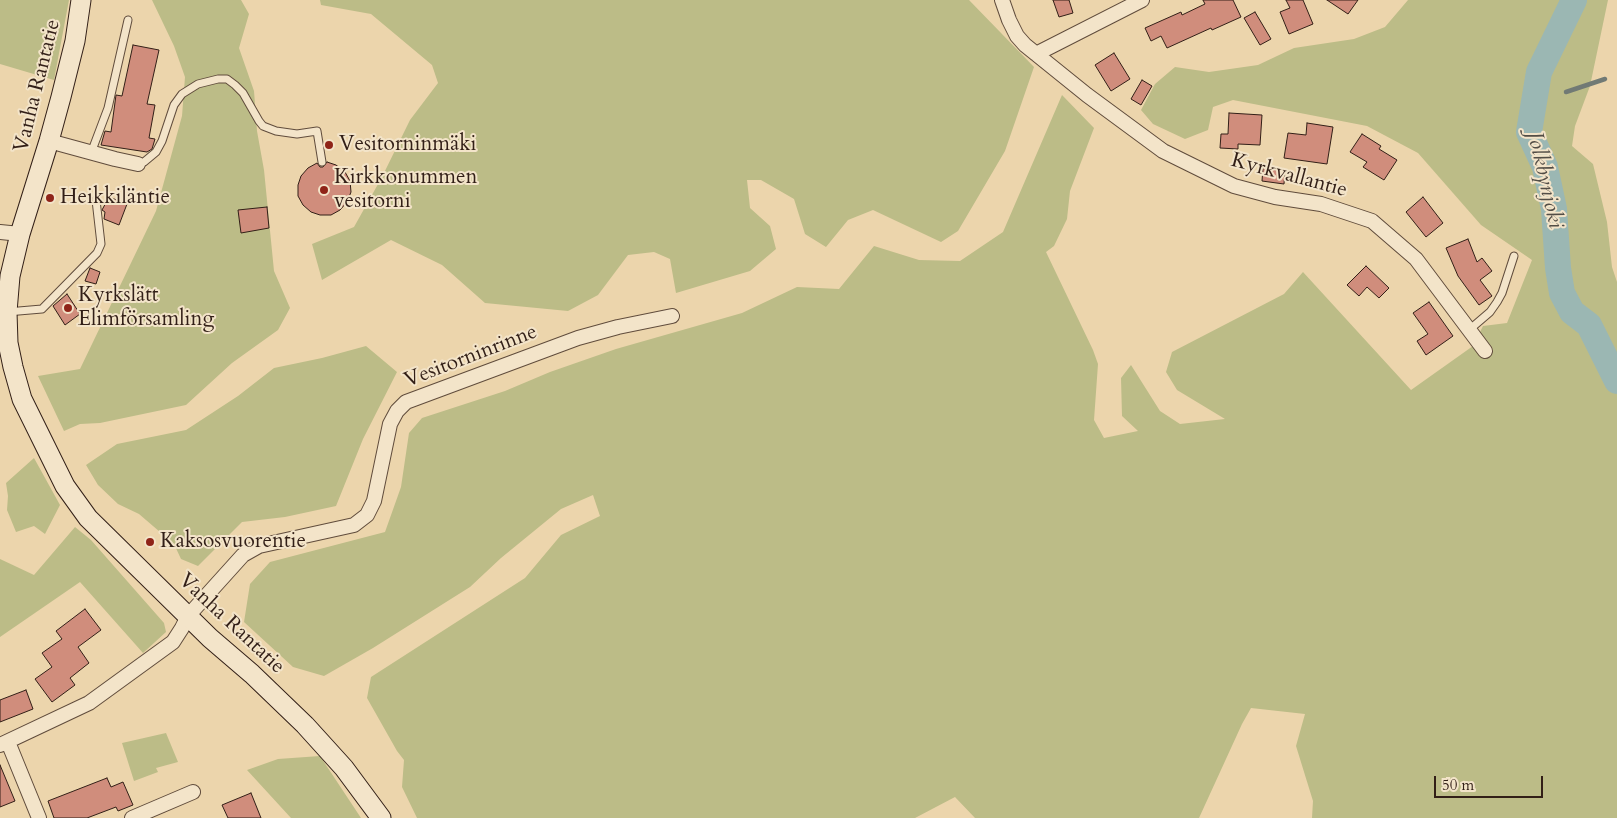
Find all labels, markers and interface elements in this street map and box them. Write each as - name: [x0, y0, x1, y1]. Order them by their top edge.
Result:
- street label: Vanha Rantatie: [9, 17, 67, 155]
- water label: Jolkbynjoki: [1520, 129, 1568, 231]
- place label: Vesitorninmäki: [339, 132, 476, 158]
- marker: Vesitorninmäki: [323, 139, 335, 151]
- street label: Kyrkvallantie: [1228, 148, 1350, 204]
- place label: Kirkkonummen vesitorni: [334, 165, 477, 215]
- marker: Kirkkonummen vesitorni: [318, 184, 330, 196]
- place label: Heikkiläntie: [60, 185, 170, 211]
- marker: Heikkiläntie: [44, 192, 56, 204]
- place label: Kyrkslätt Elimförsamling: [78, 283, 214, 333]
- marker: Kyrkslätt Elimförsamling: [62, 302, 74, 314]
- street label: Vesitorninrinne: [401, 320, 541, 394]
- place label: Kaksosvuorentie: [160, 529, 306, 555]
- marker: Kaksosvuorentie: [144, 536, 156, 548]
- street label: Vanha Rantatie: [173, 568, 289, 680]
- scale bar: [1437, 766, 1546, 798]
- text: 50 m: [1442, 775, 1474, 795]

